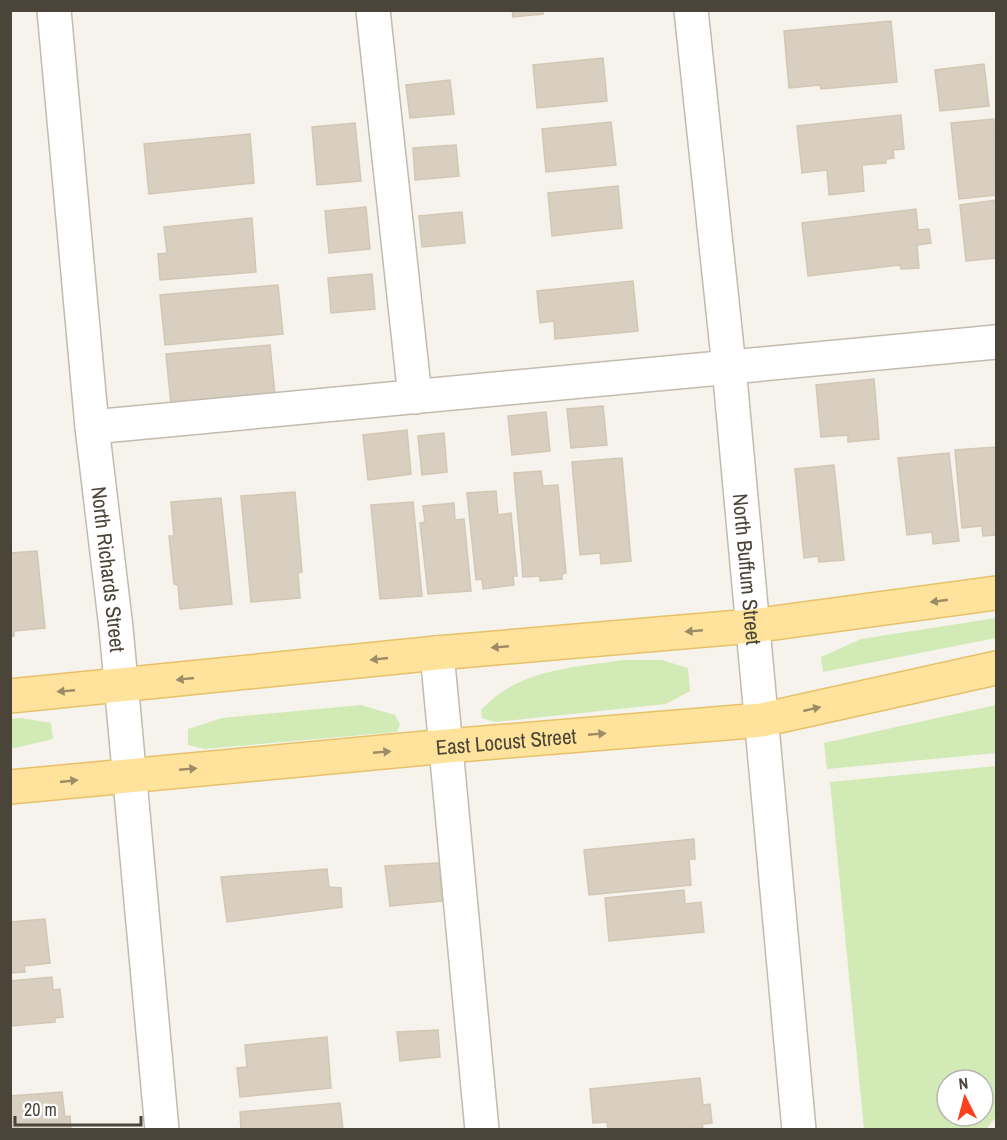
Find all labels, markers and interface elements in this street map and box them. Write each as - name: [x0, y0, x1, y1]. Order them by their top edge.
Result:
- street label: North Richards Street: [85, 485, 133, 654]
- street label: North Buffum Street: [726, 492, 769, 646]
- one-way arrow: [929, 596, 948, 605]
- one-way arrow: [684, 626, 703, 636]
- one-way arrow: [490, 642, 509, 652]
- one-way arrow: [369, 654, 388, 664]
- one-way arrow: [175, 674, 194, 684]
- one-way arrow: [56, 686, 75, 696]
- one-way arrow: [802, 704, 821, 714]
- street label: East Locust Street: [434, 721, 577, 761]
- one-way arrow: [588, 729, 607, 738]
- one-way arrow: [373, 747, 392, 756]
- one-way arrow: [178, 764, 197, 774]
- one-way arrow: [59, 776, 78, 785]
- north arrow: [935, 1068, 995, 1128]
- text: N: [958, 1072, 969, 1095]
- scale bar: [15, 1089, 141, 1127]
- text: 20 m: [24, 1097, 57, 1122]

